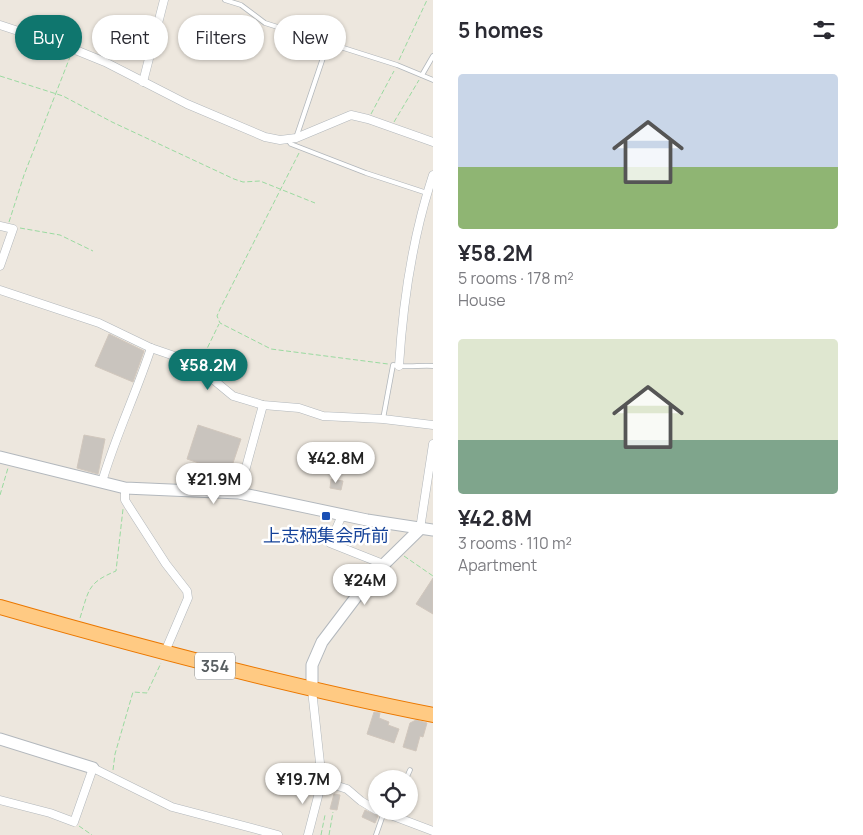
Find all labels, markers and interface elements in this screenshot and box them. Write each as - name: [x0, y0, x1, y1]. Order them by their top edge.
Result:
- chip: Buy: [15, 15, 82, 60]
- chip: Rent: [92, 15, 168, 60]
- chip: Filters: [178, 15, 264, 60]
- chip: New: [274, 15, 346, 60]
- text: 5 homes: [458, 16, 543, 44]
- icon: filters: [810, 16, 838, 44]
- icon: home: [603, 107, 693, 197]
- text: ¥58.2M: [458, 239, 533, 267]
- text: 5 rooms · 178 m²: [458, 267, 574, 289]
- text: House: [458, 289, 506, 311]
- pin: ¥58.2M: [167, 348, 249, 391]
- text: ¥58.2M: [179, 354, 237, 376]
- icon: home: [603, 372, 693, 462]
- pin: ¥42.8M: [295, 442, 377, 484]
- text: ¥42.8M: [308, 447, 364, 469]
- pin: ¥21.9M: [173, 462, 255, 505]
- text: ¥21.9M: [187, 468, 241, 490]
- text: ¥42.8M: [458, 504, 532, 532]
- marker: 上志柄集会所前: [320, 510, 332, 522]
- place label: 上志柄集会所前: [263, 523, 389, 547]
- text: 3 rooms · 110 m²: [458, 532, 572, 554]
- text: Apartment: [458, 554, 537, 576]
- pin: ¥24M: [335, 564, 395, 606]
- text: ¥24M: [344, 569, 386, 591]
- road number: 354: [195, 652, 235, 679]
- pin: ¥19.7M: [262, 762, 344, 805]
- text: ¥19.7M: [276, 768, 330, 790]
- map controls: [368, 770, 418, 820]
- button: locate: [368, 770, 418, 820]

